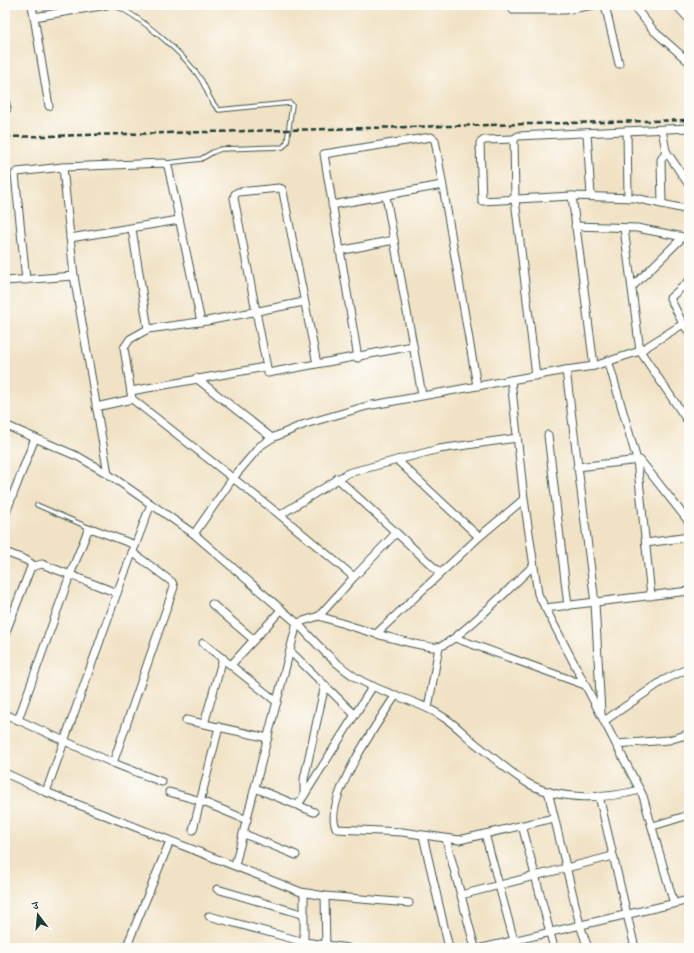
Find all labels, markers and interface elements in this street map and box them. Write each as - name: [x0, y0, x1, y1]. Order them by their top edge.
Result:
- north arrow: [18, 895, 58, 935]
- text: उ: [30, 898, 41, 913]

